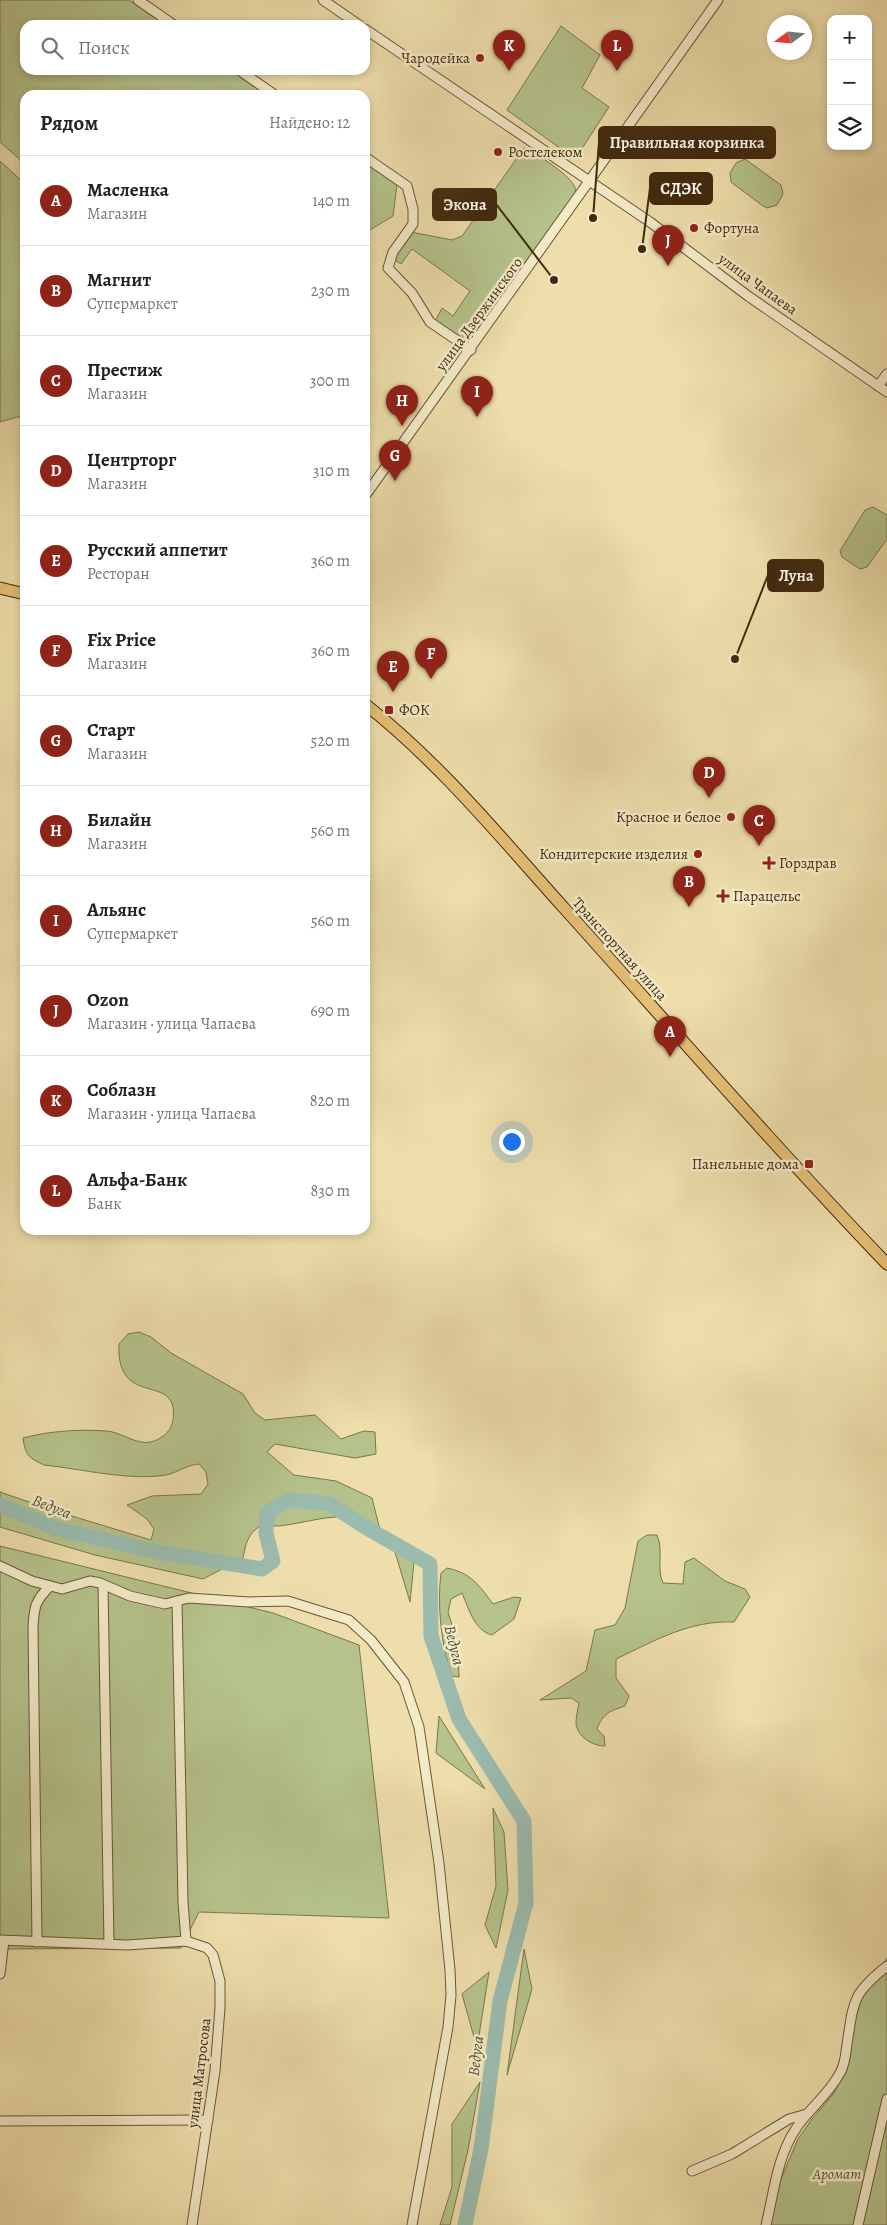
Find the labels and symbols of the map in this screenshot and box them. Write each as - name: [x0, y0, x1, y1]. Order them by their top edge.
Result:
- north arrow: [767, 15, 812, 60]
- pin: K: [493, 30, 525, 71]
- pin: L: [601, 30, 633, 71]
- place label: Чародейка: [402, 48, 470, 68]
- marker: Чародейка: [474, 52, 486, 64]
- callout: Правильная корзинка: [599, 127, 775, 158]
- text: Правильная корзинка: [609, 132, 765, 154]
- place label: Ростелеком: [508, 142, 583, 162]
- marker: Ростелеком: [492, 146, 504, 158]
- callout: СДЭК: [650, 173, 712, 204]
- text: СДЭК: [660, 178, 702, 200]
- callout: Экона: [433, 189, 496, 220]
- text: Экона: [443, 194, 487, 216]
- place label: Фортуна: [704, 218, 759, 238]
- marker: Фортуна: [688, 222, 700, 234]
- pin: J: [652, 225, 684, 266]
- street label: улица Чапаева: [714, 248, 802, 320]
- street label: улица Дзержинского: [430, 253, 527, 376]
- pin: I: [461, 376, 493, 417]
- pin: H: [386, 385, 418, 426]
- pin: G: [379, 440, 411, 481]
- callout: Луна: [768, 560, 823, 591]
- text: Луна: [778, 565, 814, 587]
- pin: F: [415, 638, 447, 679]
- pin: E: [377, 651, 409, 692]
- place label: ФОК: [399, 700, 430, 720]
- marker: ФОК: [383, 704, 395, 716]
- pin: D: [693, 757, 725, 798]
- pin: C: [743, 805, 775, 846]
- place label: Красное и белое: [616, 807, 721, 827]
- marker: Красное и белое: [725, 811, 737, 823]
- place label: Кондитерские изделия: [539, 844, 688, 864]
- marker: Кондитерские изделия: [692, 848, 704, 860]
- place label: Горздрав: [779, 853, 837, 873]
- marker: Горздрав: [763, 857, 775, 869]
- pin: B: [673, 866, 705, 907]
- place label: Парацельс: [733, 886, 801, 906]
- marker: Парацельс: [717, 890, 729, 902]
- street label: Транспортная улица: [568, 893, 672, 1005]
- pin: A: [654, 1016, 686, 1057]
- your location: [499, 1129, 525, 1155]
- place label: Панельные дома: [692, 1154, 799, 1174]
- marker: Панельные дома: [803, 1158, 815, 1170]
- water label: Ведуга: [29, 1489, 74, 1524]
- water label: Ведуга: [438, 1623, 470, 1668]
- street label: улица Матросова: [182, 2017, 216, 2130]
- water label: Ведуга: [463, 2035, 489, 2078]
- park label: Аромат: [812, 2164, 861, 2184]

